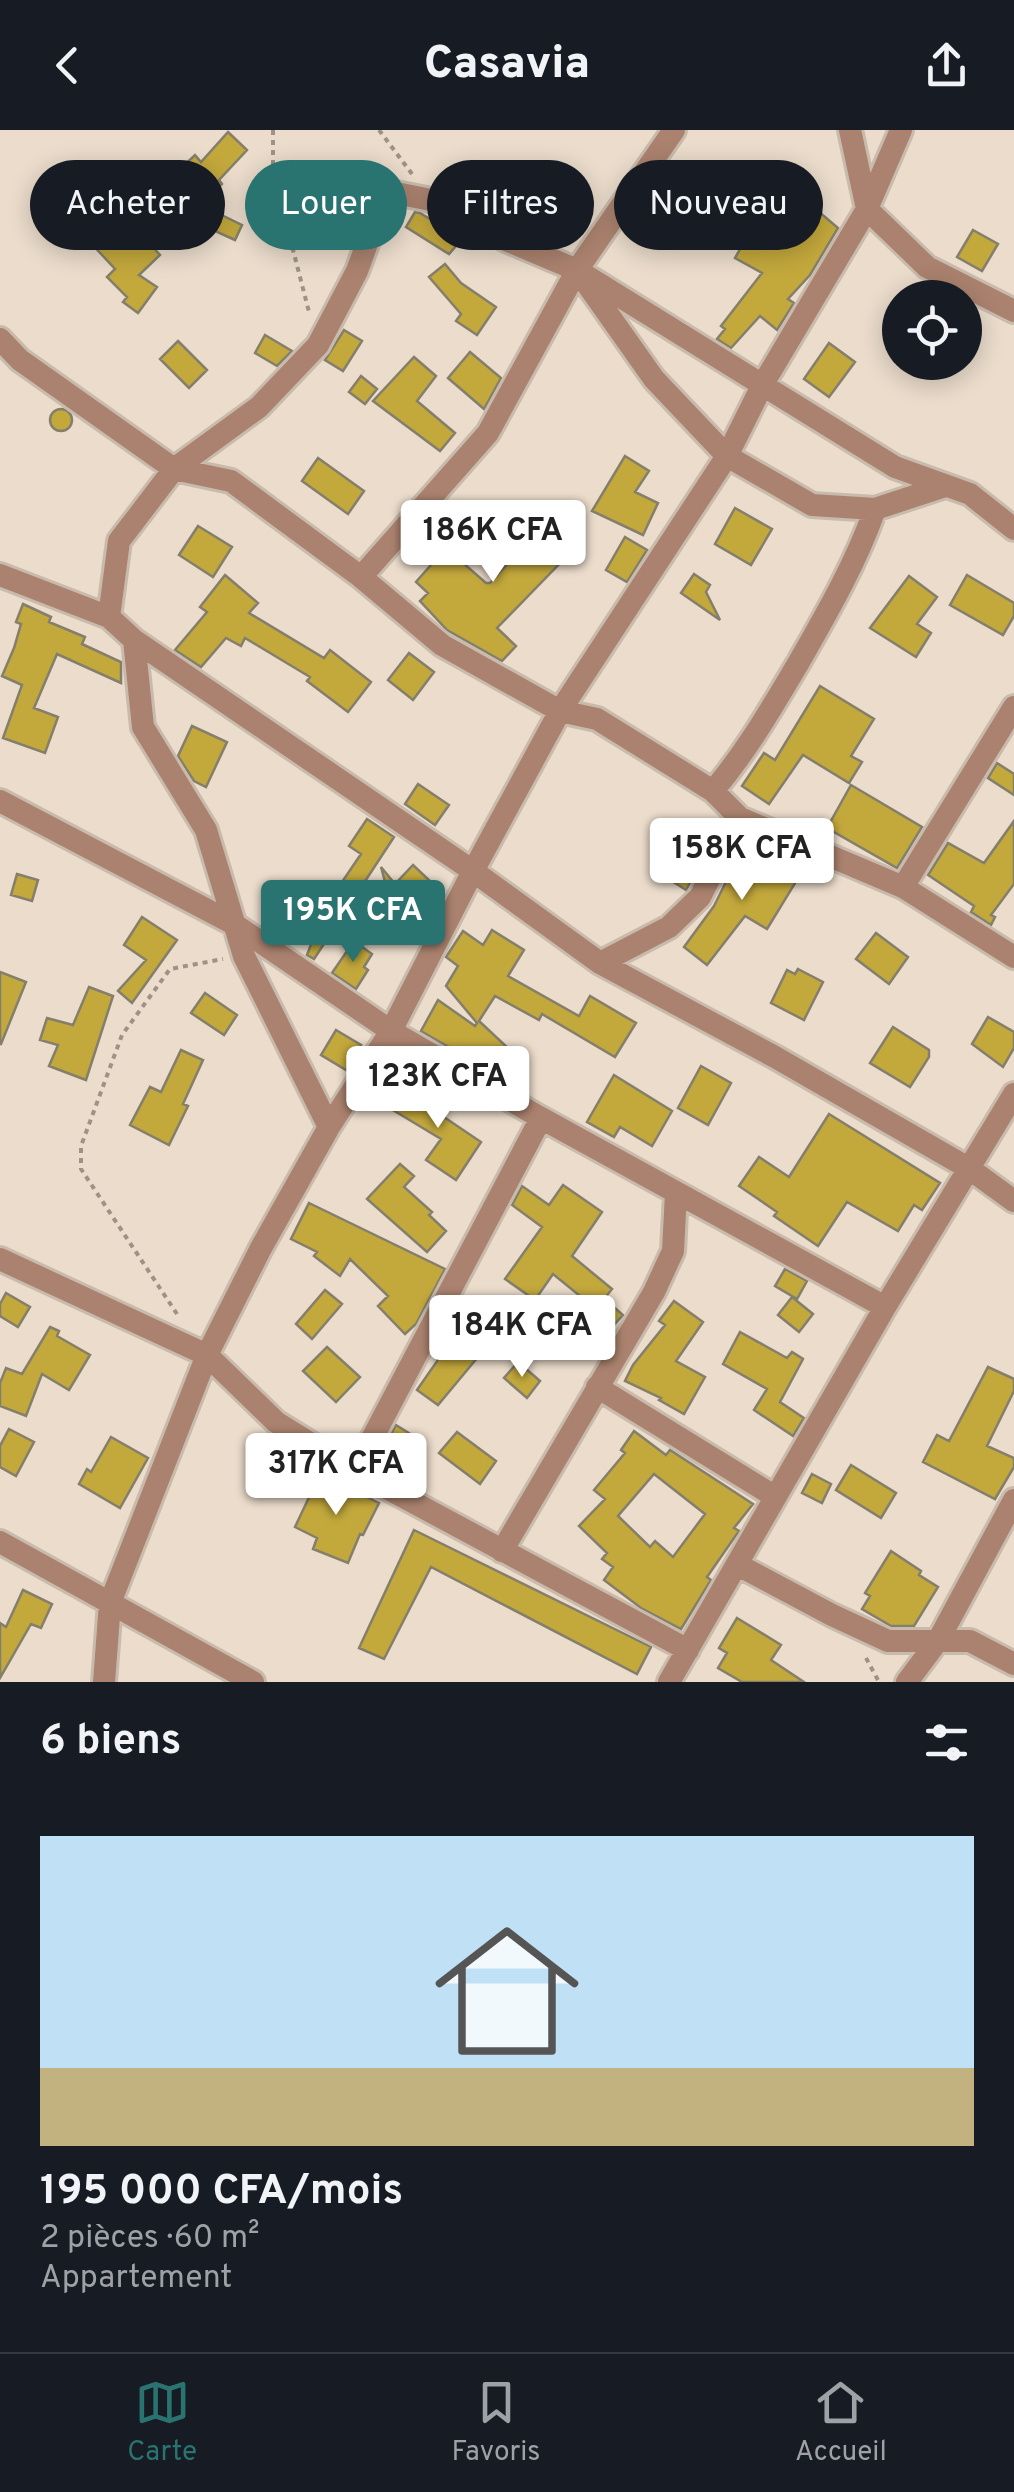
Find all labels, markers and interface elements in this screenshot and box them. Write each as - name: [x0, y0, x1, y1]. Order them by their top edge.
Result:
- text: Casavia: [424, 37, 590, 94]
- icon: back: [40, 38, 95, 93]
- icon: share: [919, 38, 974, 93]
- chip: Acheter: [30, 160, 225, 250]
- chip: Louer: [245, 160, 407, 250]
- chip: Filtres: [427, 160, 594, 250]
- chip: Nouveau: [614, 160, 823, 250]
- map controls: [882, 280, 982, 380]
- button: locate: [882, 280, 982, 380]
- pin: 186K CFA: [390, 500, 596, 585]
- text: 186K CFA: [423, 512, 563, 552]
- pin: 158K CFA: [639, 818, 845, 903]
- text: 158K CFA: [672, 830, 812, 870]
- pin: 195K CFA: [250, 880, 456, 965]
- text: 195K CFA: [283, 892, 423, 932]
- pin: 123K CFA: [335, 1046, 541, 1131]
- text: 123K CFA: [368, 1058, 508, 1098]
- pin: 184K CFA: [419, 1295, 625, 1380]
- text: 184K CFA: [451, 1307, 593, 1347]
- pin: 317K CFA: [233, 1433, 439, 1518]
- text: 317K CFA: [268, 1445, 404, 1485]
- icon: filters: [919, 1715, 974, 1770]
- text: 6 biens: [40, 1716, 182, 1769]
- icon: home: [417, 1901, 597, 2081]
- text: 195 000 CFA/mois: [40, 2166, 403, 2219]
- text: 2 pièces · 60 m²: [40, 2219, 260, 2259]
- text: Appartement: [40, 2259, 232, 2299]
- tab: Carte: [127, 2375, 197, 2471]
- tab: Favoris: [452, 2375, 540, 2471]
- tab: Accueil: [795, 2375, 887, 2471]

